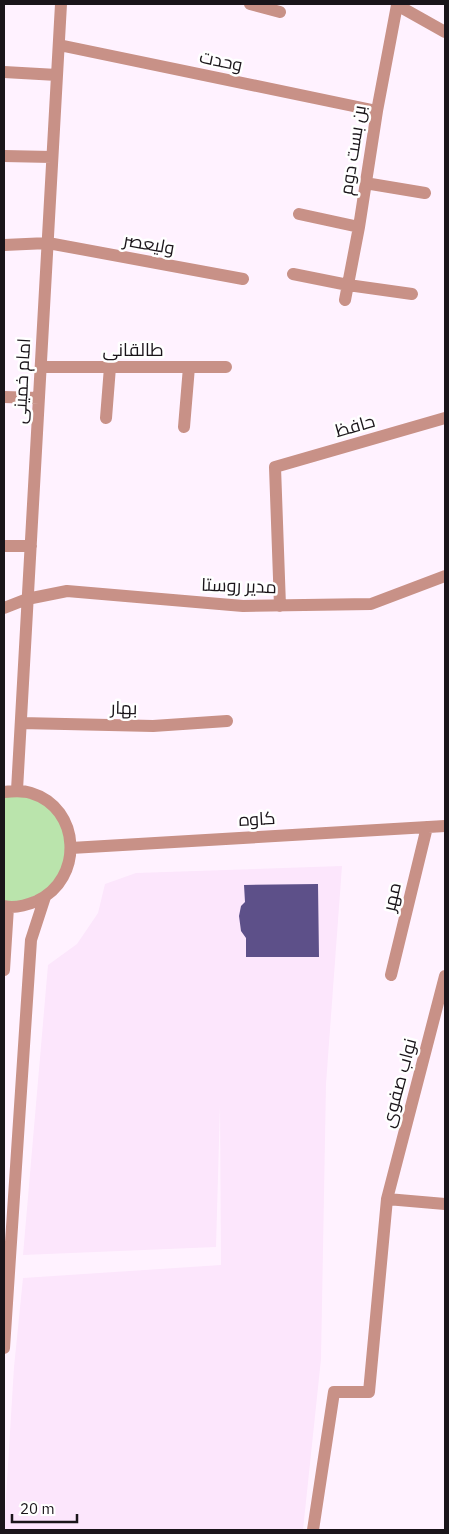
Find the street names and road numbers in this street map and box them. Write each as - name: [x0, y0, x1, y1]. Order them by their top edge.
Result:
- street label: وحدت: [197, 45, 245, 76]
- street label: بن بست دوم: [334, 103, 372, 197]
- street label: ولیعصر: [121, 228, 177, 259]
- street label: امام خمینی: [8, 337, 36, 425]
- street label: طالقانی: [102, 338, 164, 361]
- street label: حافظ: [332, 409, 378, 442]
- street label: مدیر روستا: [201, 573, 277, 598]
- street label: بهار: [109, 696, 138, 719]
- street label: کاوه: [238, 806, 276, 831]
- street label: مهر: [377, 880, 406, 915]
- street label: نواب صفوی: [376, 1036, 421, 1130]

